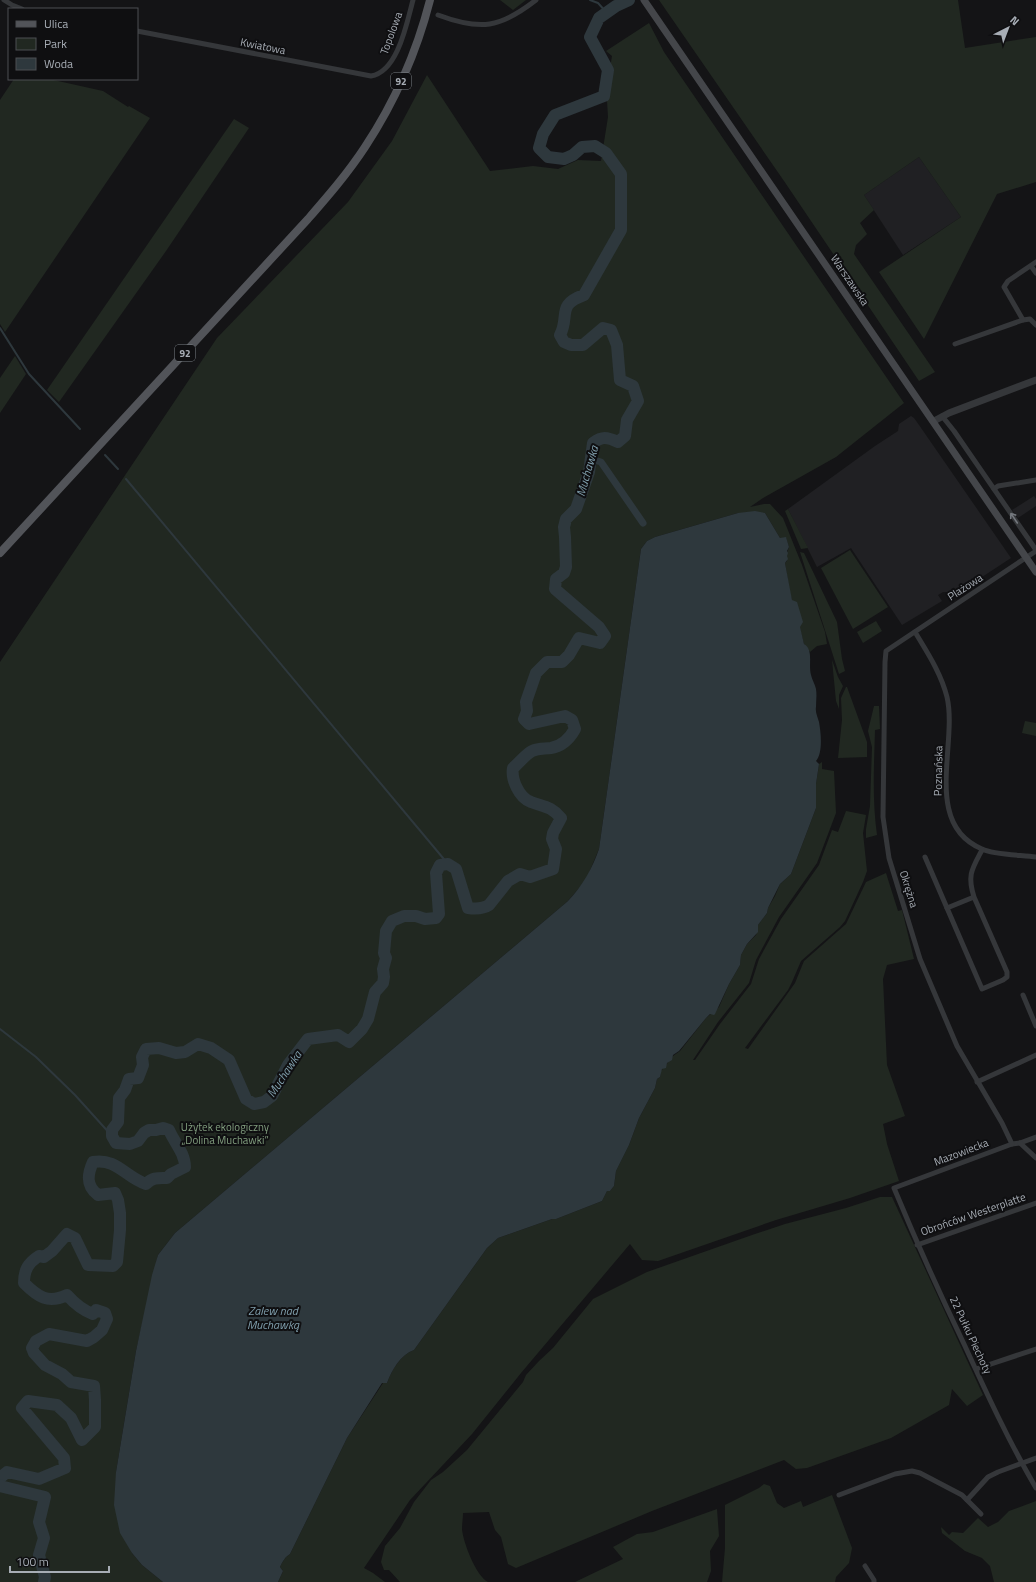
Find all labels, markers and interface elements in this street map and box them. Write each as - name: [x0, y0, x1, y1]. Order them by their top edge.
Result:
- legend: [8, 8, 138, 80]
- north arrow: [988, 8, 1028, 48]
- street label: Topolowa: [376, 9, 406, 57]
- text: N: [1007, 12, 1023, 29]
- text: Ulica: [44, 14, 68, 33]
- text: Park: [44, 34, 67, 53]
- street label: Kwiatowa: [239, 34, 287, 58]
- text: Woda: [44, 54, 73, 73]
- road number: 92: [391, 73, 411, 89]
- street label: Warszawska: [827, 251, 873, 309]
- road number: 92: [175, 345, 195, 361]
- water label: Muchawka: [571, 442, 604, 499]
- one-way arrow: [1010, 512, 1018, 523]
- street label: Plażowa: [944, 569, 986, 604]
- street label: Poznańska: [930, 745, 946, 796]
- street label: Okrężna: [896, 868, 922, 910]
- water label: Muchawka: [262, 1046, 307, 1101]
- park label: Użytek ekologiczny „Dolina Muchawki”: [181, 1119, 270, 1148]
- street label: Mazowiecka: [931, 1134, 991, 1170]
- street label: Obrońców Westerplatte: [918, 1188, 1028, 1240]
- street label: 22 Pułku Piechoty: [946, 1293, 996, 1377]
- water label: Zalew nad Muchawką: [247, 1301, 300, 1334]
- scale bar: [10, 1548, 109, 1574]
- text: 100 m: [16, 1552, 49, 1571]

